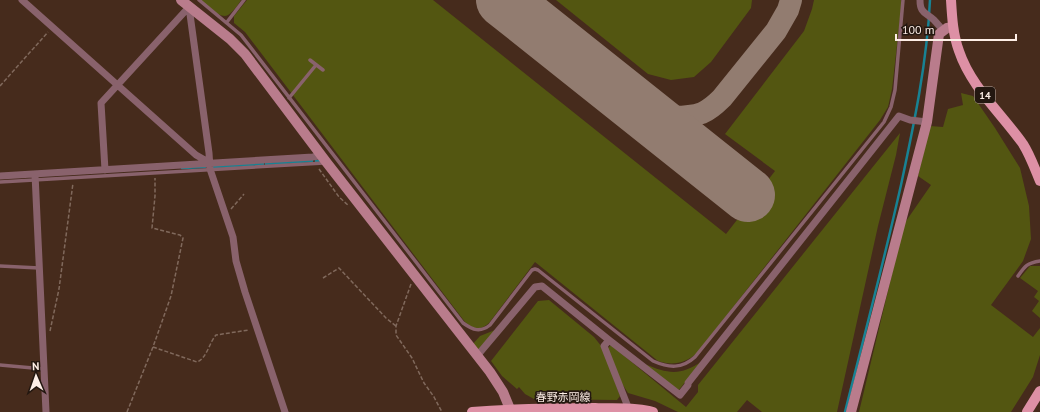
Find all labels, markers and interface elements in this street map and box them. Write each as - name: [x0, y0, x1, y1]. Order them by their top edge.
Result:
- scale bar: [896, 16, 1016, 42]
- text: 100 m: [902, 22, 935, 37]
- road number: 14: [975, 87, 995, 103]
- north arrow: [16, 356, 56, 396]
- text: N: [32, 359, 40, 373]
- street label: 春野赤岡線: [536, 390, 591, 404]

